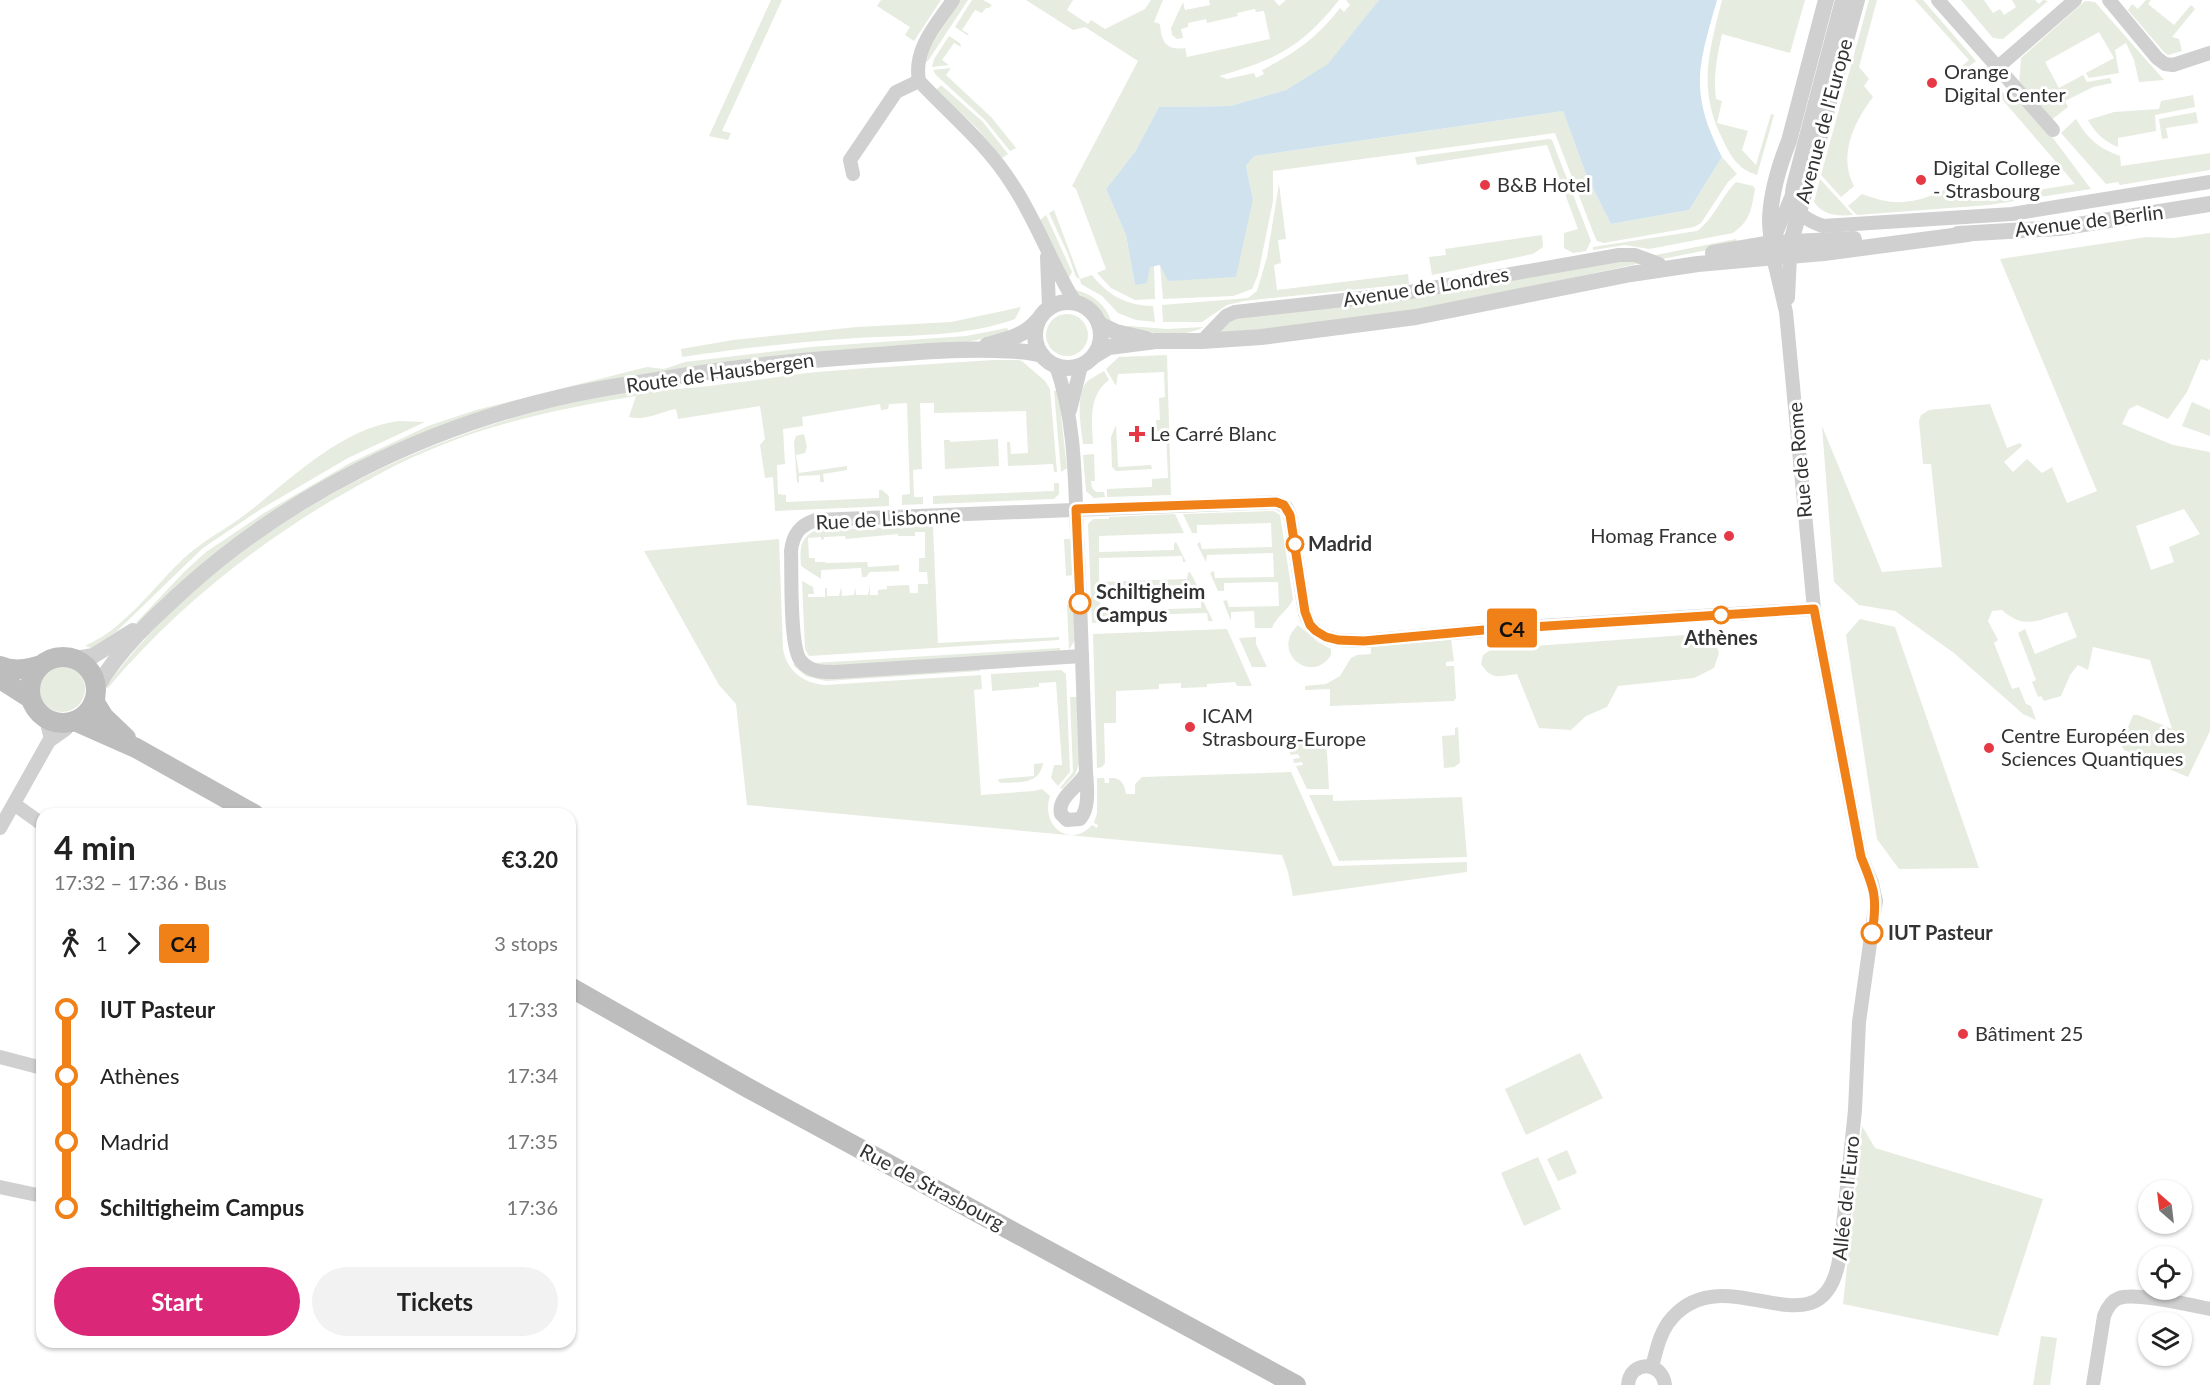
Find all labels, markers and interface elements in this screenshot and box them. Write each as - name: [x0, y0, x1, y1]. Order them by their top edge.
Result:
- street label: Avenue de l'Europe: [1790, 36, 1857, 206]
- place label: Orange Digital Center: [1944, 59, 2066, 106]
- marker: Orange Digital Center: [1925, 76, 1939, 90]
- place label: Digital College - Strasbourg: [1933, 155, 2060, 202]
- place label: B&B Hotel: [1497, 172, 1591, 196]
- marker: Digital College - Strasbourg: [1914, 173, 1928, 187]
- marker: B&B Hotel: [1478, 178, 1492, 192]
- street label: Avenue de Berlin: [2013, 199, 2165, 241]
- street label: Avenue de Londres: [1341, 261, 1510, 311]
- street label: Route de Hausbergen: [624, 347, 815, 397]
- street label: Rue de Rome: [1782, 401, 1816, 519]
- place label: Le Carré Blanc: [1150, 421, 1277, 445]
- marker: Le Carré Blanc: [1128, 425, 1146, 443]
- street label: Rue de Lisbonne: [815, 502, 961, 534]
- place label: Homag France: [1590, 523, 1717, 547]
- marker: Homag France: [1722, 529, 1736, 543]
- place label: Madrid: [1308, 531, 1372, 555]
- marker: Madrid: [1286, 535, 1304, 553]
- place label: Schiltigheim Campus: [1096, 579, 1205, 626]
- marker: Schiltigheim Campus: [1069, 592, 1091, 614]
- marker: Athènes: [1712, 606, 1730, 624]
- line badge: C4: [1485, 608, 1539, 648]
- text: C4: [1499, 616, 1525, 641]
- place label: Athènes: [1683, 625, 1758, 649]
- place label: ICAM Strasbourg-Europe: [1202, 703, 1366, 750]
- marker: ICAM Strasbourg-Europe: [1183, 720, 1197, 734]
- place label: Centre Européen des Sciences Quantiques: [2001, 723, 2185, 770]
- marker: Centre Européen des Sciences Quantiques: [1982, 741, 1996, 755]
- text: 4 min: [54, 827, 136, 867]
- text: €3.20: [502, 846, 558, 873]
- text: 17:32 – 17:36 · Bus: [54, 870, 227, 894]
- place label: IUT Pasteur: [1888, 920, 1993, 944]
- marker: IUT Pasteur: [1861, 922, 1883, 944]
- icon: walk: [54, 927, 87, 960]
- icon: forward: [117, 927, 150, 960]
- text: 1: [96, 931, 108, 955]
- text: C4: [171, 931, 197, 956]
- text: 3 stops: [494, 931, 558, 955]
- text: IUT Pasteur: [100, 996, 215, 1023]
- text: 17:33: [507, 997, 558, 1021]
- place label: Bâtiment 25: [1975, 1021, 2083, 1045]
- marker: Bâtiment 25: [1956, 1027, 1970, 1041]
- text: Athènes: [100, 1062, 179, 1089]
- text: 17:34: [507, 1063, 558, 1087]
- text: Madrid: [100, 1128, 169, 1155]
- text: 17:35: [507, 1129, 558, 1153]
- street label: Allée de l'Euro: [1827, 1134, 1863, 1261]
- street label: Rue de Strasbourg: [856, 1138, 1009, 1234]
- north arrow: [2138, 1180, 2192, 1234]
- map controls: [2138, 1180, 2192, 1366]
- text: Schiltigheim Campus: [100, 1194, 304, 1221]
- text: 17:36: [507, 1195, 558, 1219]
- button: locate: [2138, 1246, 2192, 1300]
- button: Start: [54, 1267, 300, 1336]
- button: Tickets: [312, 1267, 558, 1336]
- button: layers: [2138, 1312, 2192, 1366]

